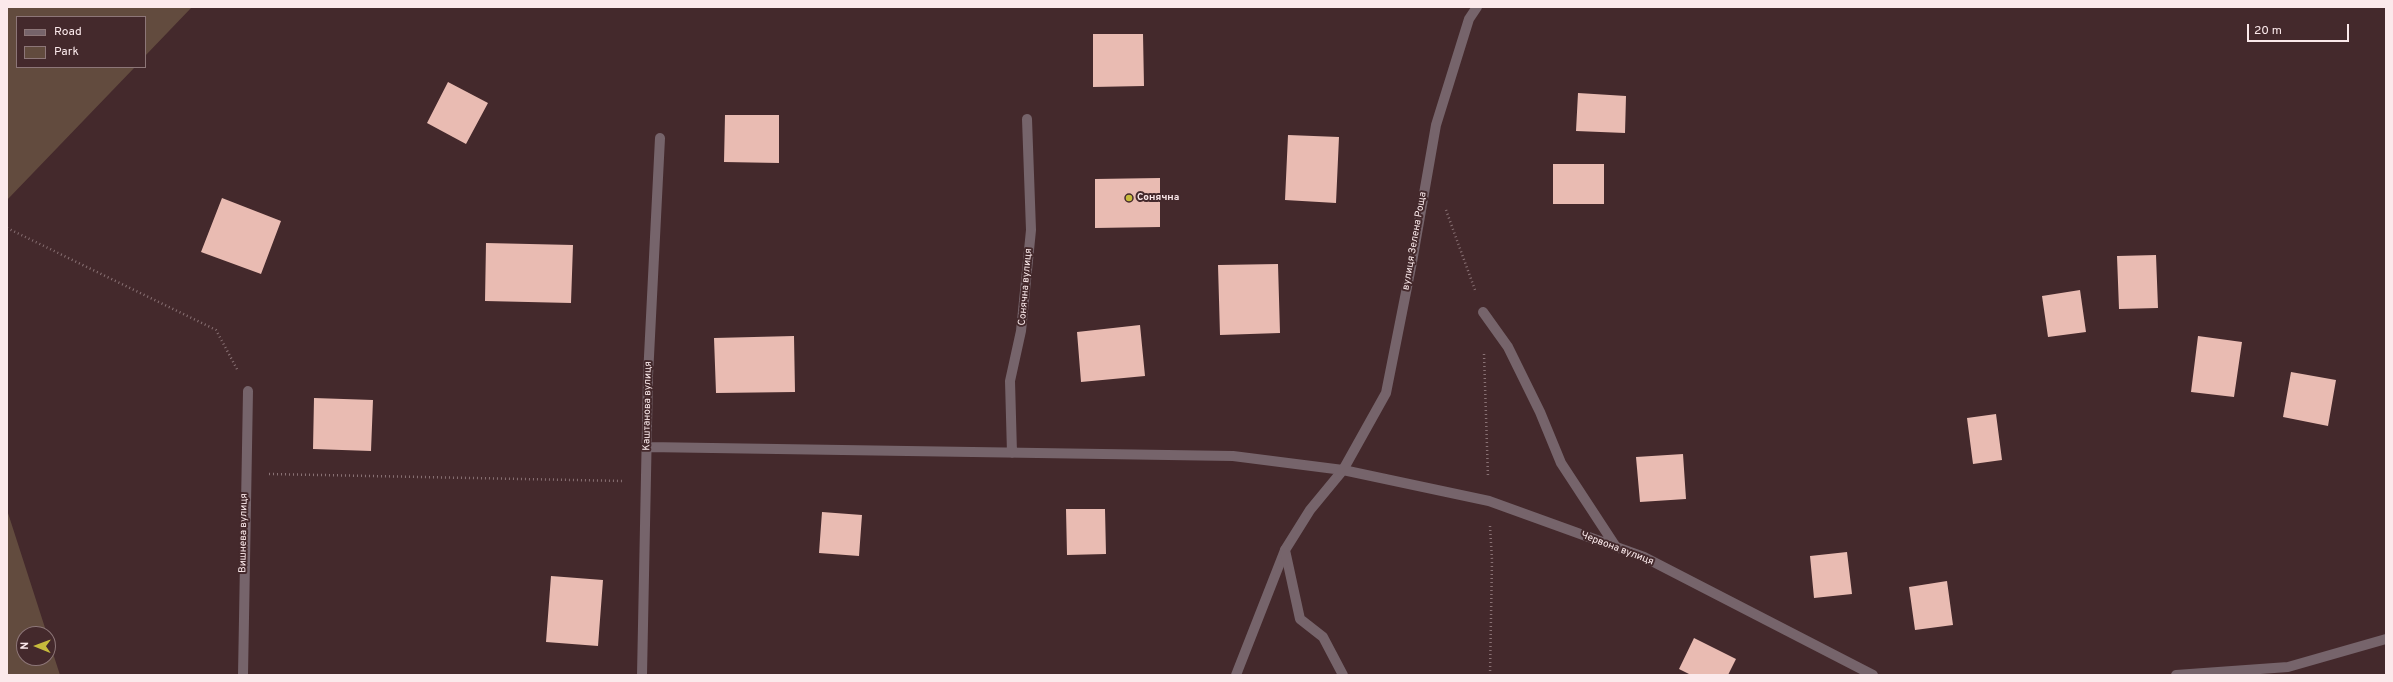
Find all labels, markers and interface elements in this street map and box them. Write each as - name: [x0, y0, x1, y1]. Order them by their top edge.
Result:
- legend: [16, 16, 146, 68]
- scale bar: [2249, 16, 2351, 42]
- text: 20 m: [2254, 23, 2282, 39]
- text: Road: [54, 24, 82, 40]
- text: Park: [54, 44, 79, 60]
- street label: вулиця Зелена Роща: [1400, 191, 1430, 291]
- place label: Сонячна: [1137, 192, 1179, 204]
- marker: Сонячна: [1124, 193, 1134, 203]
- street label: Сонячна вулиця: [1017, 248, 1035, 326]
- street label: Каштанова вулиця: [641, 361, 655, 451]
- street label: Вишнева вулиця: [237, 493, 251, 573]
- street label: Червона вулиця: [1579, 530, 1655, 568]
- north arrow: [16, 626, 56, 666]
- text: N: [18, 642, 32, 650]

